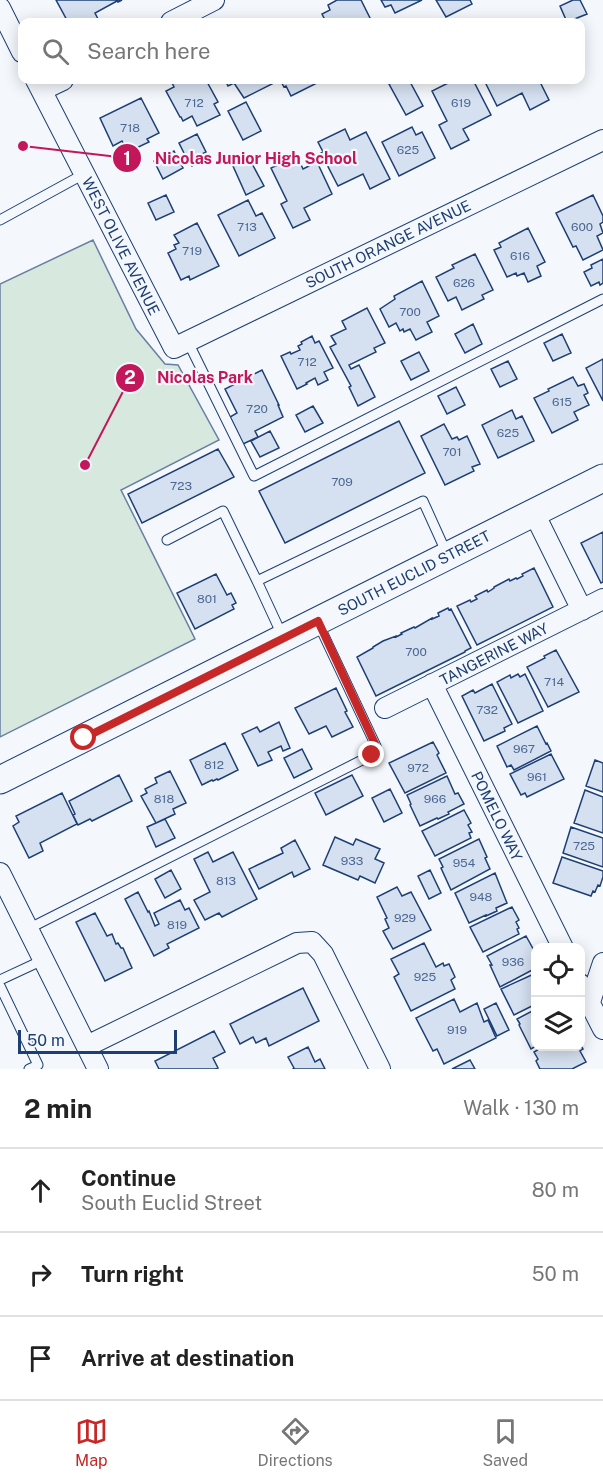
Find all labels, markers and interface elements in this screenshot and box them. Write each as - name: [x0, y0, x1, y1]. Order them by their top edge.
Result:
- search box: [18, 18, 585, 84]
- icon: search: [39, 35, 72, 68]
- text: Search here: [87, 38, 211, 64]
- house number: 712: [184, 96, 204, 110]
- house number: 619: [451, 96, 471, 110]
- house number: 718: [120, 121, 140, 135]
- callout: Nicolas Junior High School: [112, 141, 369, 175]
- house number: 625: [397, 143, 419, 157]
- text: 1: [123, 148, 131, 169]
- text: Nicolas Junior High School: [155, 149, 357, 168]
- street label: WEST OLIVE AVENUE: [79, 174, 163, 318]
- street label: SOUTH ORANGE AVENUE: [303, 197, 473, 291]
- house number: 713: [237, 220, 257, 234]
- house number: 600: [571, 220, 593, 234]
- house number: 719: [182, 244, 202, 258]
- house number: 616: [510, 249, 530, 263]
- house number: 626: [453, 276, 475, 290]
- house number: 700: [399, 305, 421, 319]
- house number: 712: [297, 355, 317, 369]
- callout: Nicolas Park: [115, 361, 265, 395]
- text: 2: [124, 367, 136, 388]
- text: Nicolas Park: [157, 368, 253, 387]
- house number: 615: [552, 395, 572, 409]
- house number: 720: [246, 402, 268, 416]
- house number: 625: [497, 426, 519, 440]
- house number: 701: [442, 445, 462, 459]
- house number: 709: [331, 475, 353, 489]
- house number: 723: [170, 479, 192, 493]
- street label: SOUTH EUCLID STREET: [335, 527, 493, 619]
- house number: 801: [197, 592, 217, 606]
- street label: TANGERINE WAY: [437, 619, 551, 689]
- house number: 700: [405, 645, 427, 659]
- house number: 714: [544, 675, 564, 689]
- house number: 732: [476, 703, 498, 717]
- route start: [70, 724, 96, 750]
- route end: [358, 741, 384, 767]
- house number: 967: [513, 742, 535, 756]
- house number: 812: [204, 758, 224, 772]
- house number: 972: [407, 761, 429, 775]
- street label: POMELO WAY: [468, 769, 526, 863]
- house number: 961: [527, 770, 547, 784]
- house number: 818: [154, 792, 174, 806]
- house number: 966: [424, 792, 446, 806]
- house number: 725: [573, 839, 595, 853]
- house number: 933: [341, 854, 363, 868]
- house number: 954: [453, 856, 476, 870]
- house number: 813: [216, 874, 236, 888]
- house number: 948: [470, 890, 493, 904]
- house number: 929: [394, 911, 416, 925]
- house number: 819: [167, 918, 187, 932]
- map controls: [531, 943, 585, 1051]
- button: locate: [531, 943, 585, 997]
- house number: 936: [502, 955, 524, 969]
- house number: 925: [414, 970, 436, 984]
- button: layers: [531, 997, 585, 1051]
- house number: 919: [447, 1023, 467, 1037]
- scale bar: [18, 1027, 177, 1054]
- text: 50 m: [27, 1031, 65, 1050]
- text: 2 min: [24, 1093, 92, 1124]
- text: Walk · 130 m: [463, 1096, 579, 1120]
- text: Continue: [81, 1165, 176, 1191]
- icon: ahead: [24, 1174, 57, 1207]
- text: 80 m: [532, 1178, 579, 1202]
- text: South Euclid Street: [81, 1191, 262, 1215]
- icon: right: [24, 1258, 57, 1291]
- text: Turn right: [81, 1261, 184, 1287]
- text: 50 m: [532, 1262, 579, 1286]
- icon: arrive: [24, 1342, 57, 1375]
- text: Arrive at destination: [81, 1345, 294, 1371]
- tab: Map: [75, 1415, 108, 1470]
- tab: Directions: [258, 1415, 333, 1470]
- tab: Saved: [482, 1415, 528, 1470]

